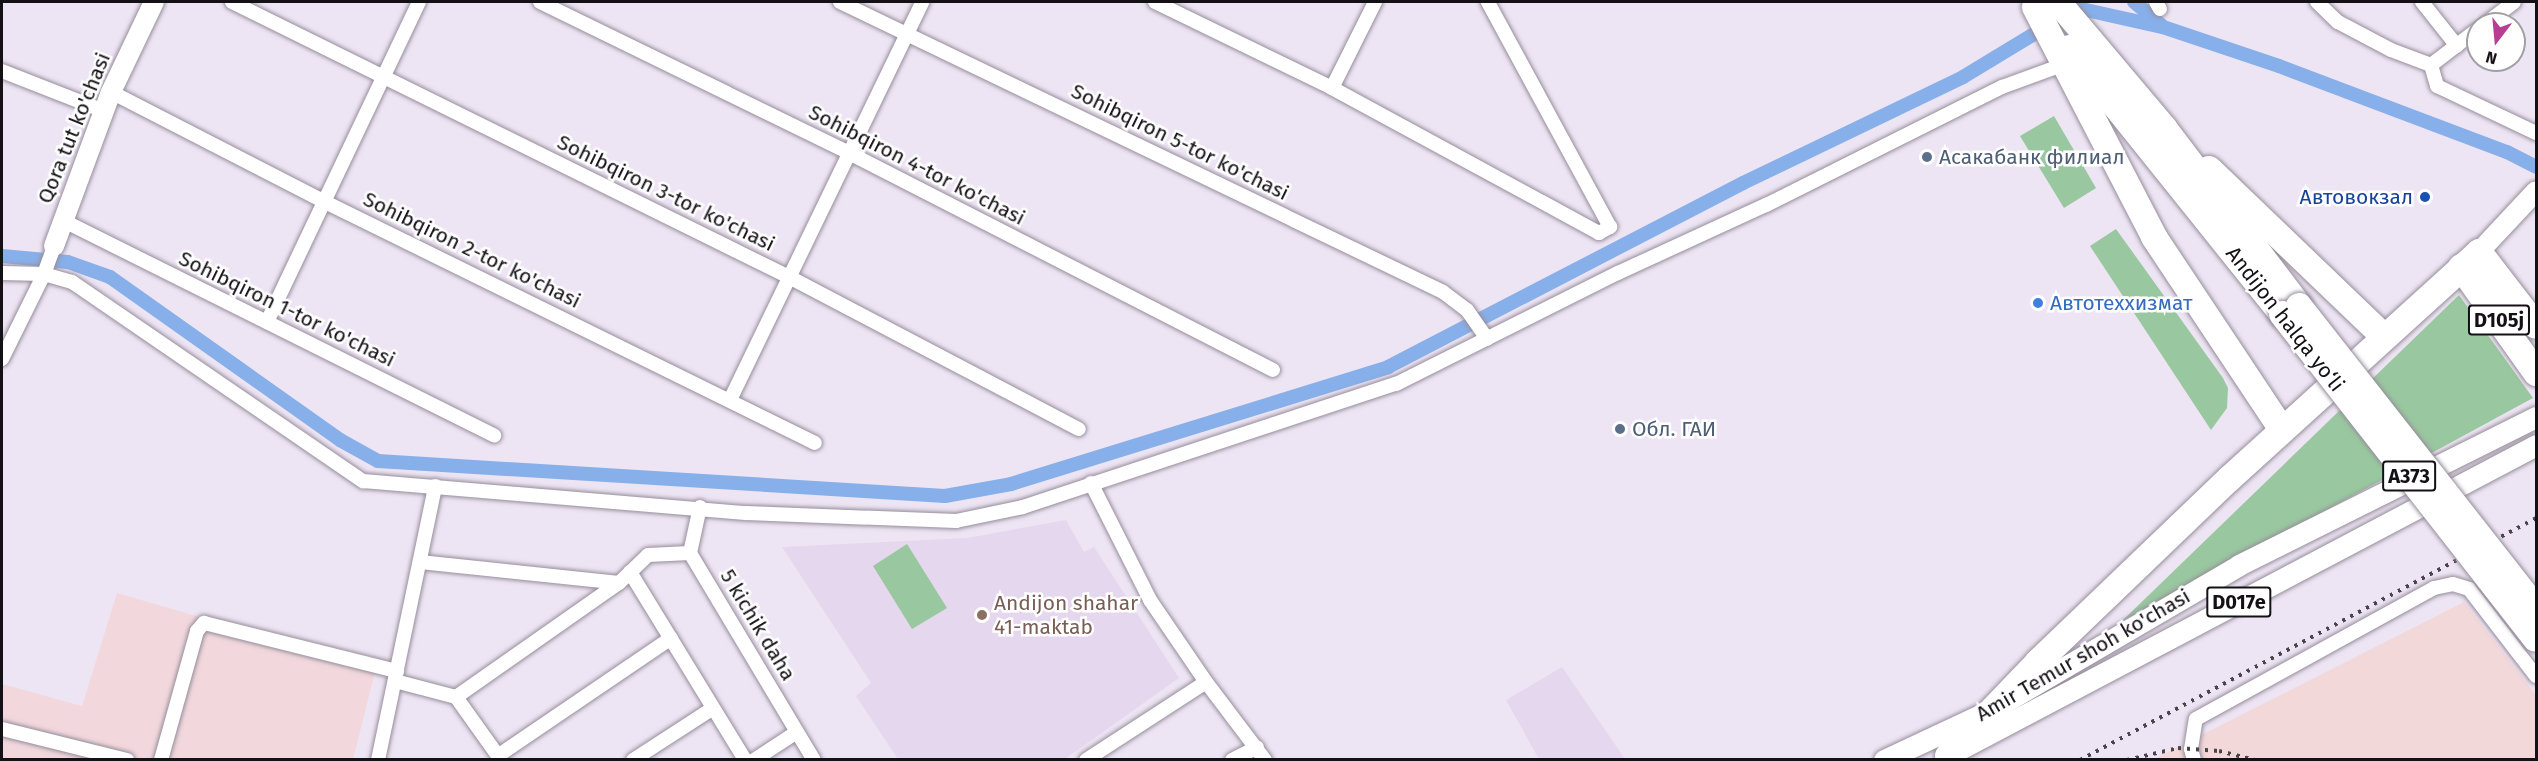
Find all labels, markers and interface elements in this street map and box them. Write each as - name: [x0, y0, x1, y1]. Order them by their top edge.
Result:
- north arrow: [2466, 12, 2526, 72]
- text: N: [2484, 47, 2499, 68]
- street label: Qora tut ko'chasi: [32, 49, 116, 207]
- street label: Sohibqiron 5-tor ko'chasi: [1067, 78, 1293, 206]
- street label: Sohibqiron 4-tor ko'chasi: [805, 99, 1029, 231]
- street label: Sohibqiron 3-tor ko'chasi: [553, 129, 779, 257]
- place label: Асакабанк филиал: [1939, 144, 2125, 170]
- marker: Асакабанк филиал: [1920, 150, 1934, 164]
- place label: Автовокзал: [2300, 184, 2413, 210]
- street label: Sohibqiron 2-tor ko'chasi: [359, 186, 585, 314]
- marker: Автовокзал: [2418, 190, 2432, 204]
- street label: Andijon halqa yo‘li: [2221, 241, 2349, 397]
- street label: Sohibqiron 1-tor ko'chasi: [175, 246, 399, 372]
- place label: Автотеххизмат: [2050, 290, 2192, 316]
- marker: Автотеххизмат: [2031, 296, 2045, 310]
- road number: D105j: [2468, 303, 2530, 337]
- place label: Обл. ГАИ: [1632, 416, 1716, 442]
- marker: Обл. ГАИ: [1613, 422, 1627, 436]
- road number: A373: [2382, 459, 2436, 493]
- street label: 5 kichik daha: [715, 565, 801, 685]
- street label: Amir Temur shoh ko'chasi: [1971, 583, 2195, 727]
- road number: D017e: [2206, 585, 2272, 619]
- place label: Andijon shahar 41-maktab: [994, 590, 1138, 640]
- marker: Andijon shahar 41-maktab: [975, 608, 989, 622]

